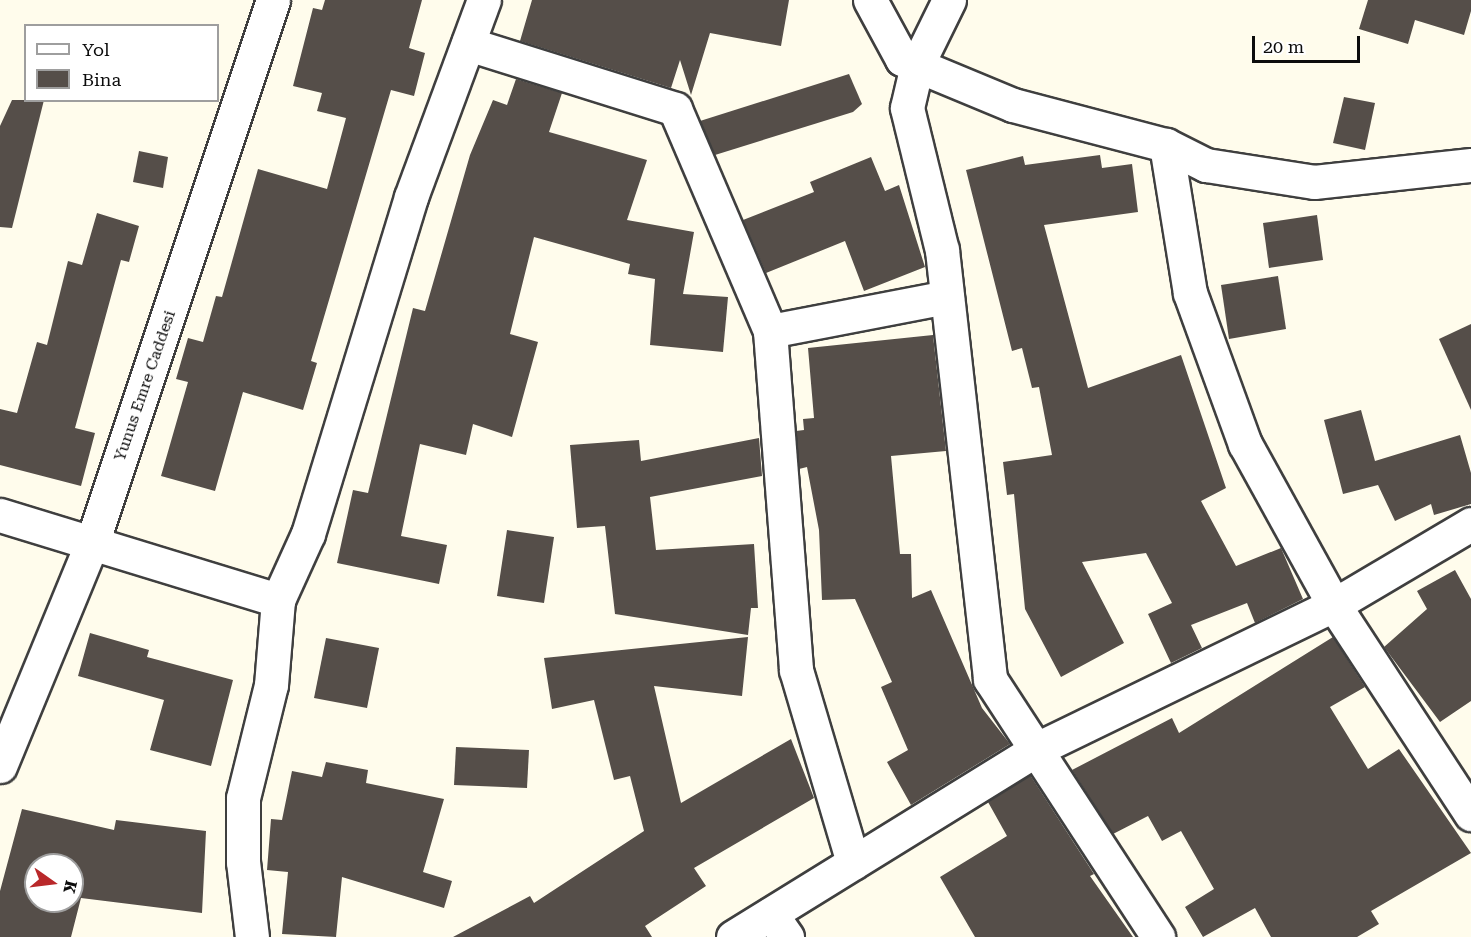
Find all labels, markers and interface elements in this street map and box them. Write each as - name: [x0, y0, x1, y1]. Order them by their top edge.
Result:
- legend: [24, 24, 219, 102]
- scale bar: [1255, 24, 1363, 62]
- text: 20 m: [1263, 36, 1304, 57]
- text: Yol: [82, 39, 110, 60]
- text: Bina: [82, 69, 121, 90]
- street label: Yunus Emre Caddesi: [110, 308, 180, 464]
- north arrow: [24, 853, 84, 913]
- text: K: [59, 879, 81, 895]

